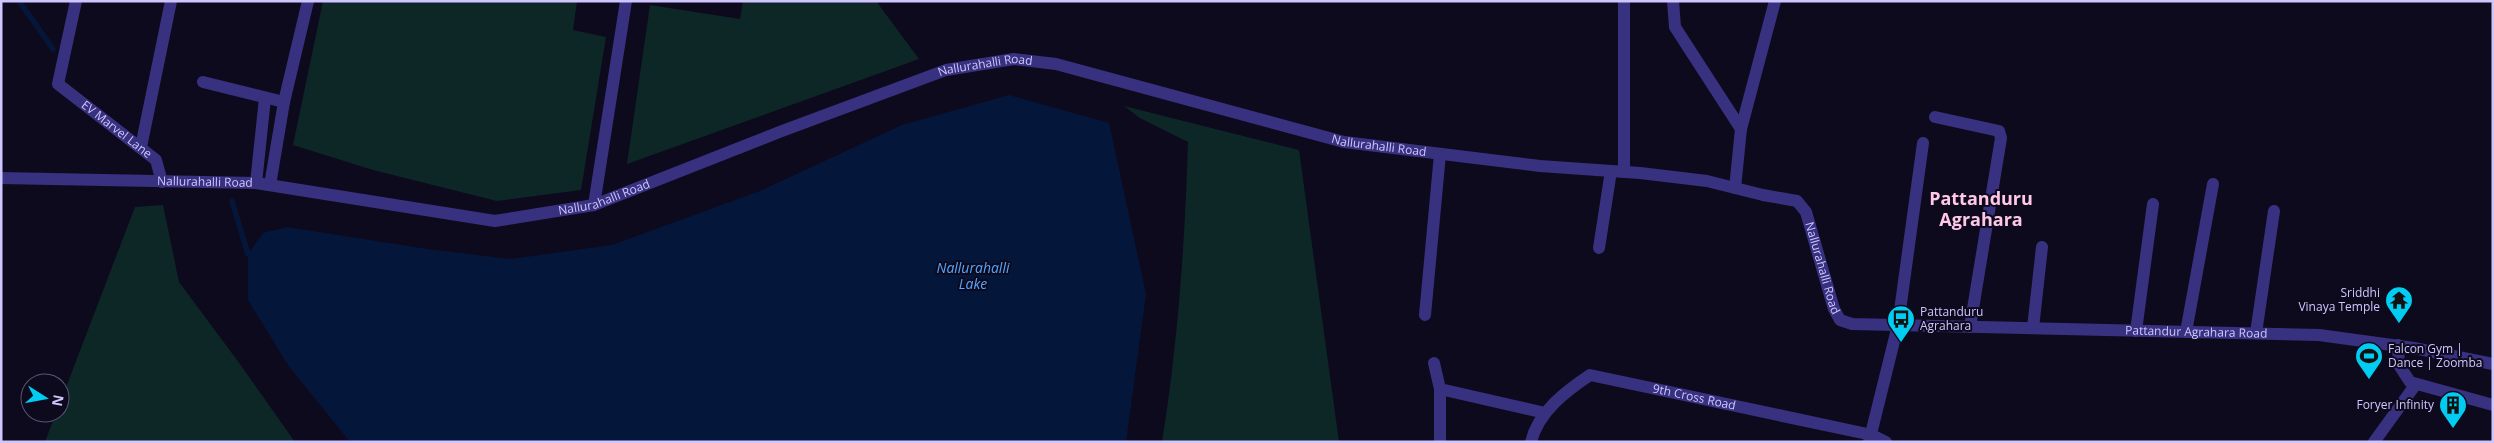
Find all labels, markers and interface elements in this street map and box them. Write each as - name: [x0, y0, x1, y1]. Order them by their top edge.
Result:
- street label: Nallurahalli Road: [935, 50, 1034, 80]
- street label: EV Marvel Lane: [78, 96, 156, 162]
- street label: Nallurahalli Road: [1330, 130, 1427, 160]
- street label: Nallurahalli Road: [157, 172, 253, 191]
- street label: Nallurahalli Road: [557, 175, 652, 219]
- district label: Pattanduru Agrahara: [1929, 186, 2033, 231]
- street label: Nallurahalli Road: [1801, 220, 1844, 317]
- water label: Nallurahalli Lake: [937, 258, 1010, 293]
- place label: Sriddhi Vinaya Temple: [2298, 284, 2380, 315]
- temple icon: Sriddhi Vinaya Temple: [2384, 285, 2414, 324]
- place label: Pattanduru Agrahara: [1920, 303, 1983, 334]
- bus stop icon: Pattanduru Agrahara: [1886, 304, 1916, 343]
- street label: Pattandur Agrahara Road: [2125, 321, 2268, 342]
- place label: Falcon Gym | Dance | Zoomba: [2388, 340, 2482, 371]
- sports icon: Falcon Gym | Dance | Zoomba: [2354, 341, 2384, 380]
- north arrow: [20, 373, 70, 423]
- street label: 9th Cross Road: [1651, 380, 1737, 414]
- building icon: Foryer Infinity: [2438, 390, 2468, 429]
- text: N: [48, 393, 69, 408]
- place label: Foryer Infinity: [2356, 396, 2435, 413]

